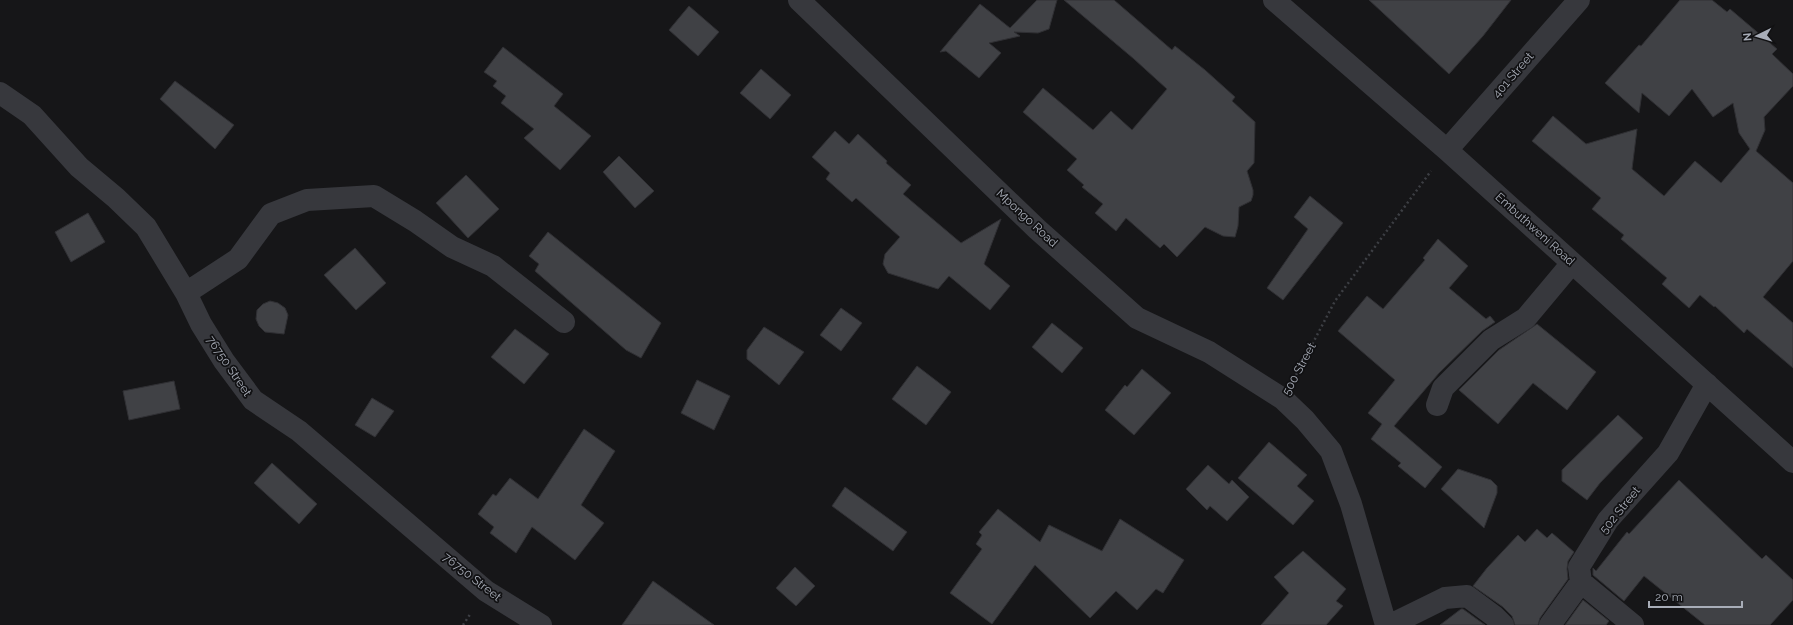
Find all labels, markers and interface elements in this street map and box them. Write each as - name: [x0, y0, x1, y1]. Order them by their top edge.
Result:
- north arrow: [1737, 16, 1777, 56]
- text: N: [1741, 32, 1754, 42]
- street label: 401 Street: [1490, 50, 1536, 100]
- street label: Mpongo Road: [994, 186, 1060, 250]
- street label: Embuthweni Road: [1493, 190, 1577, 268]
- street label: 76750 Street: [204, 333, 254, 399]
- street label: 500 Street: [1279, 340, 1319, 398]
- street label: 502 Street: [1597, 484, 1643, 536]
- street label: 76750 Street: [440, 550, 504, 604]
- scale bar: [1649, 583, 1742, 609]
- text: 20 m: [1655, 590, 1683, 604]

